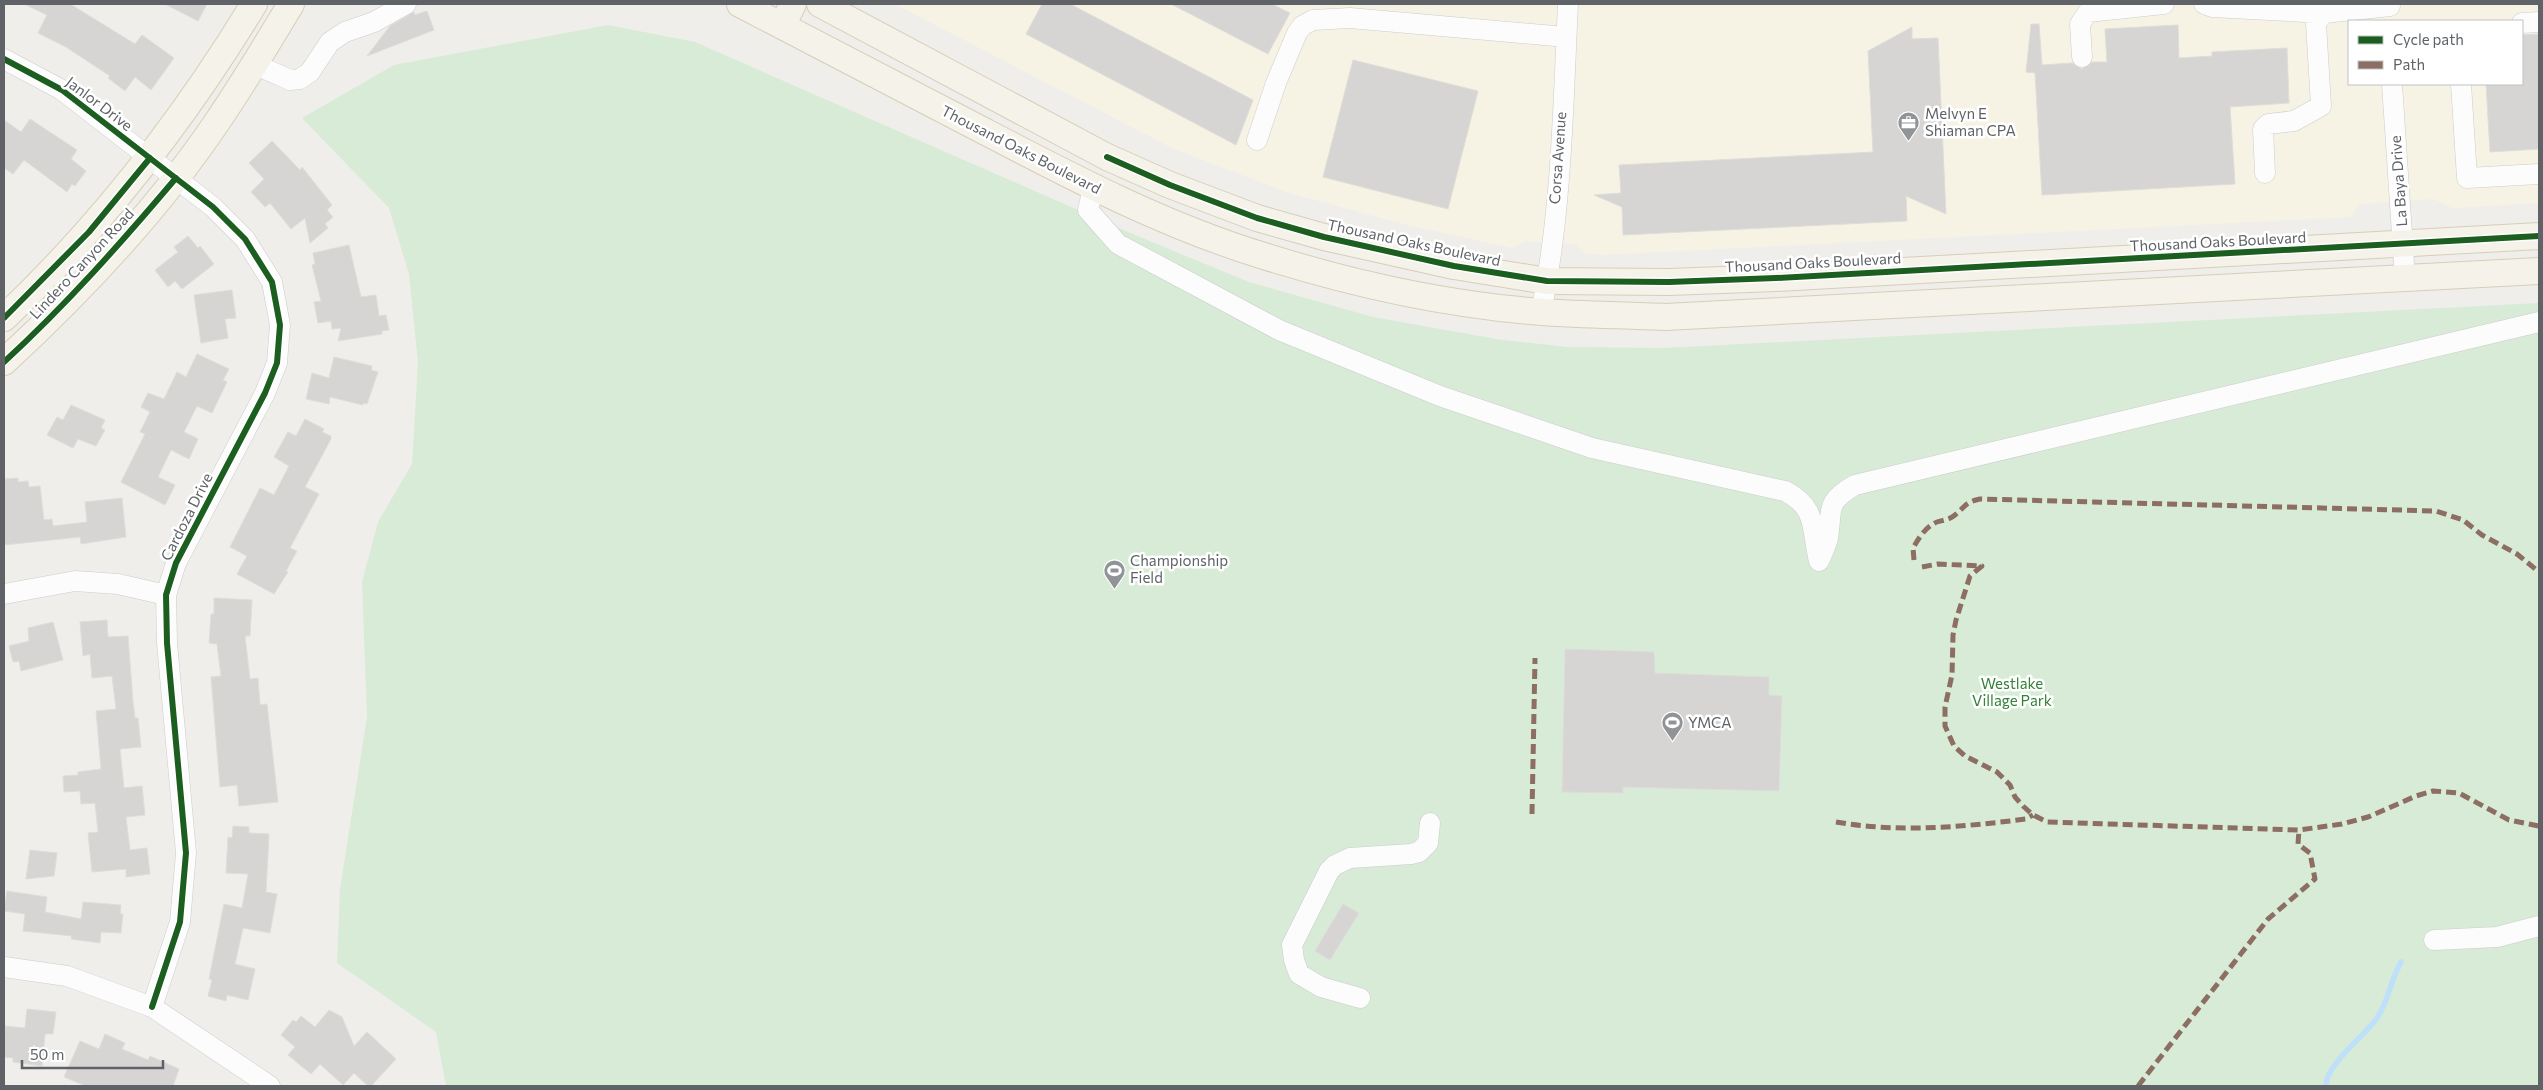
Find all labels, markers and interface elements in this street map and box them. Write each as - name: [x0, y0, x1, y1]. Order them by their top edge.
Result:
- legend: [2348, 20, 2523, 85]
- text: Cycle path: [2393, 30, 2464, 48]
- text: Path: [2393, 55, 2425, 73]
- street label: Janlor Drive: [63, 72, 137, 134]
- street label: Thousand Oaks Boulevard: [939, 101, 1104, 197]
- place label: Melvyn E Shiaman CPA: [1925, 104, 2016, 139]
- street label: Corsa Avenue: [1545, 111, 1569, 205]
- office icon: Melvyn E Shiaman CPA: [1897, 111, 1921, 142]
- street label: La Baya Drive: [2386, 135, 2410, 227]
- street label: Lindero Canyon Road: [25, 204, 137, 322]
- street label: Thousand Oaks Boulevard: [1326, 215, 1502, 269]
- street label: Thousand Oaks Boulevard: [2129, 227, 2307, 255]
- street label: Thousand Oaks Boulevard: [1724, 248, 1902, 276]
- street label: Cardoza Drive: [156, 470, 216, 563]
- place label: Championship Field: [1130, 551, 1228, 586]
- sports icon: Championship Field: [1102, 558, 1126, 589]
- park label: Westlake Village Park: [1972, 674, 2052, 709]
- sports icon: YMCA: [1660, 711, 1684, 742]
- place label: YMCA: [1688, 713, 1732, 731]
- scale bar: [22, 1038, 164, 1070]
- text: 50 m: [30, 1045, 64, 1063]

